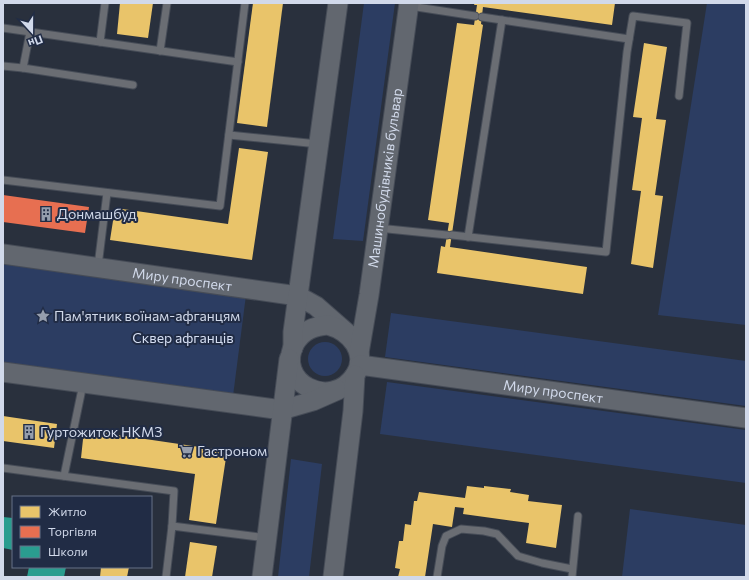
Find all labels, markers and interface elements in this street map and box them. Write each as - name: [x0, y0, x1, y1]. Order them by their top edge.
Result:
- north arrow: [12, 12, 52, 52]
- text: Пн: [27, 33, 45, 50]
- street label: Машинобудівників бульвар: [364, 87, 405, 269]
- place label: Донмашбуд: [57, 205, 136, 222]
- building icon: Донмашбуд: [38, 206, 54, 222]
- street label: Миру проспект: [131, 264, 234, 295]
- place label: Пам'ятник воїнам-афганцям: [54, 307, 240, 324]
- place icon: Пам'ятник воїнам-афганцям: [35, 308, 51, 324]
- park label: Сквер афганців: [132, 329, 234, 346]
- street label: Миру проспект: [502, 376, 605, 406]
- place label: Гуртожиток НКМЗ: [40, 423, 162, 440]
- building icon: Гуртожиток НКМЗ: [21, 424, 37, 440]
- place label: Гастроном: [197, 442, 267, 459]
- supermarket icon: Гастроном: [178, 443, 194, 459]
- legend: [12, 496, 152, 568]
- text: Житло: [48, 504, 87, 518]
- text: Торгівля: [48, 524, 97, 538]
- text: Школи: [48, 544, 88, 558]

